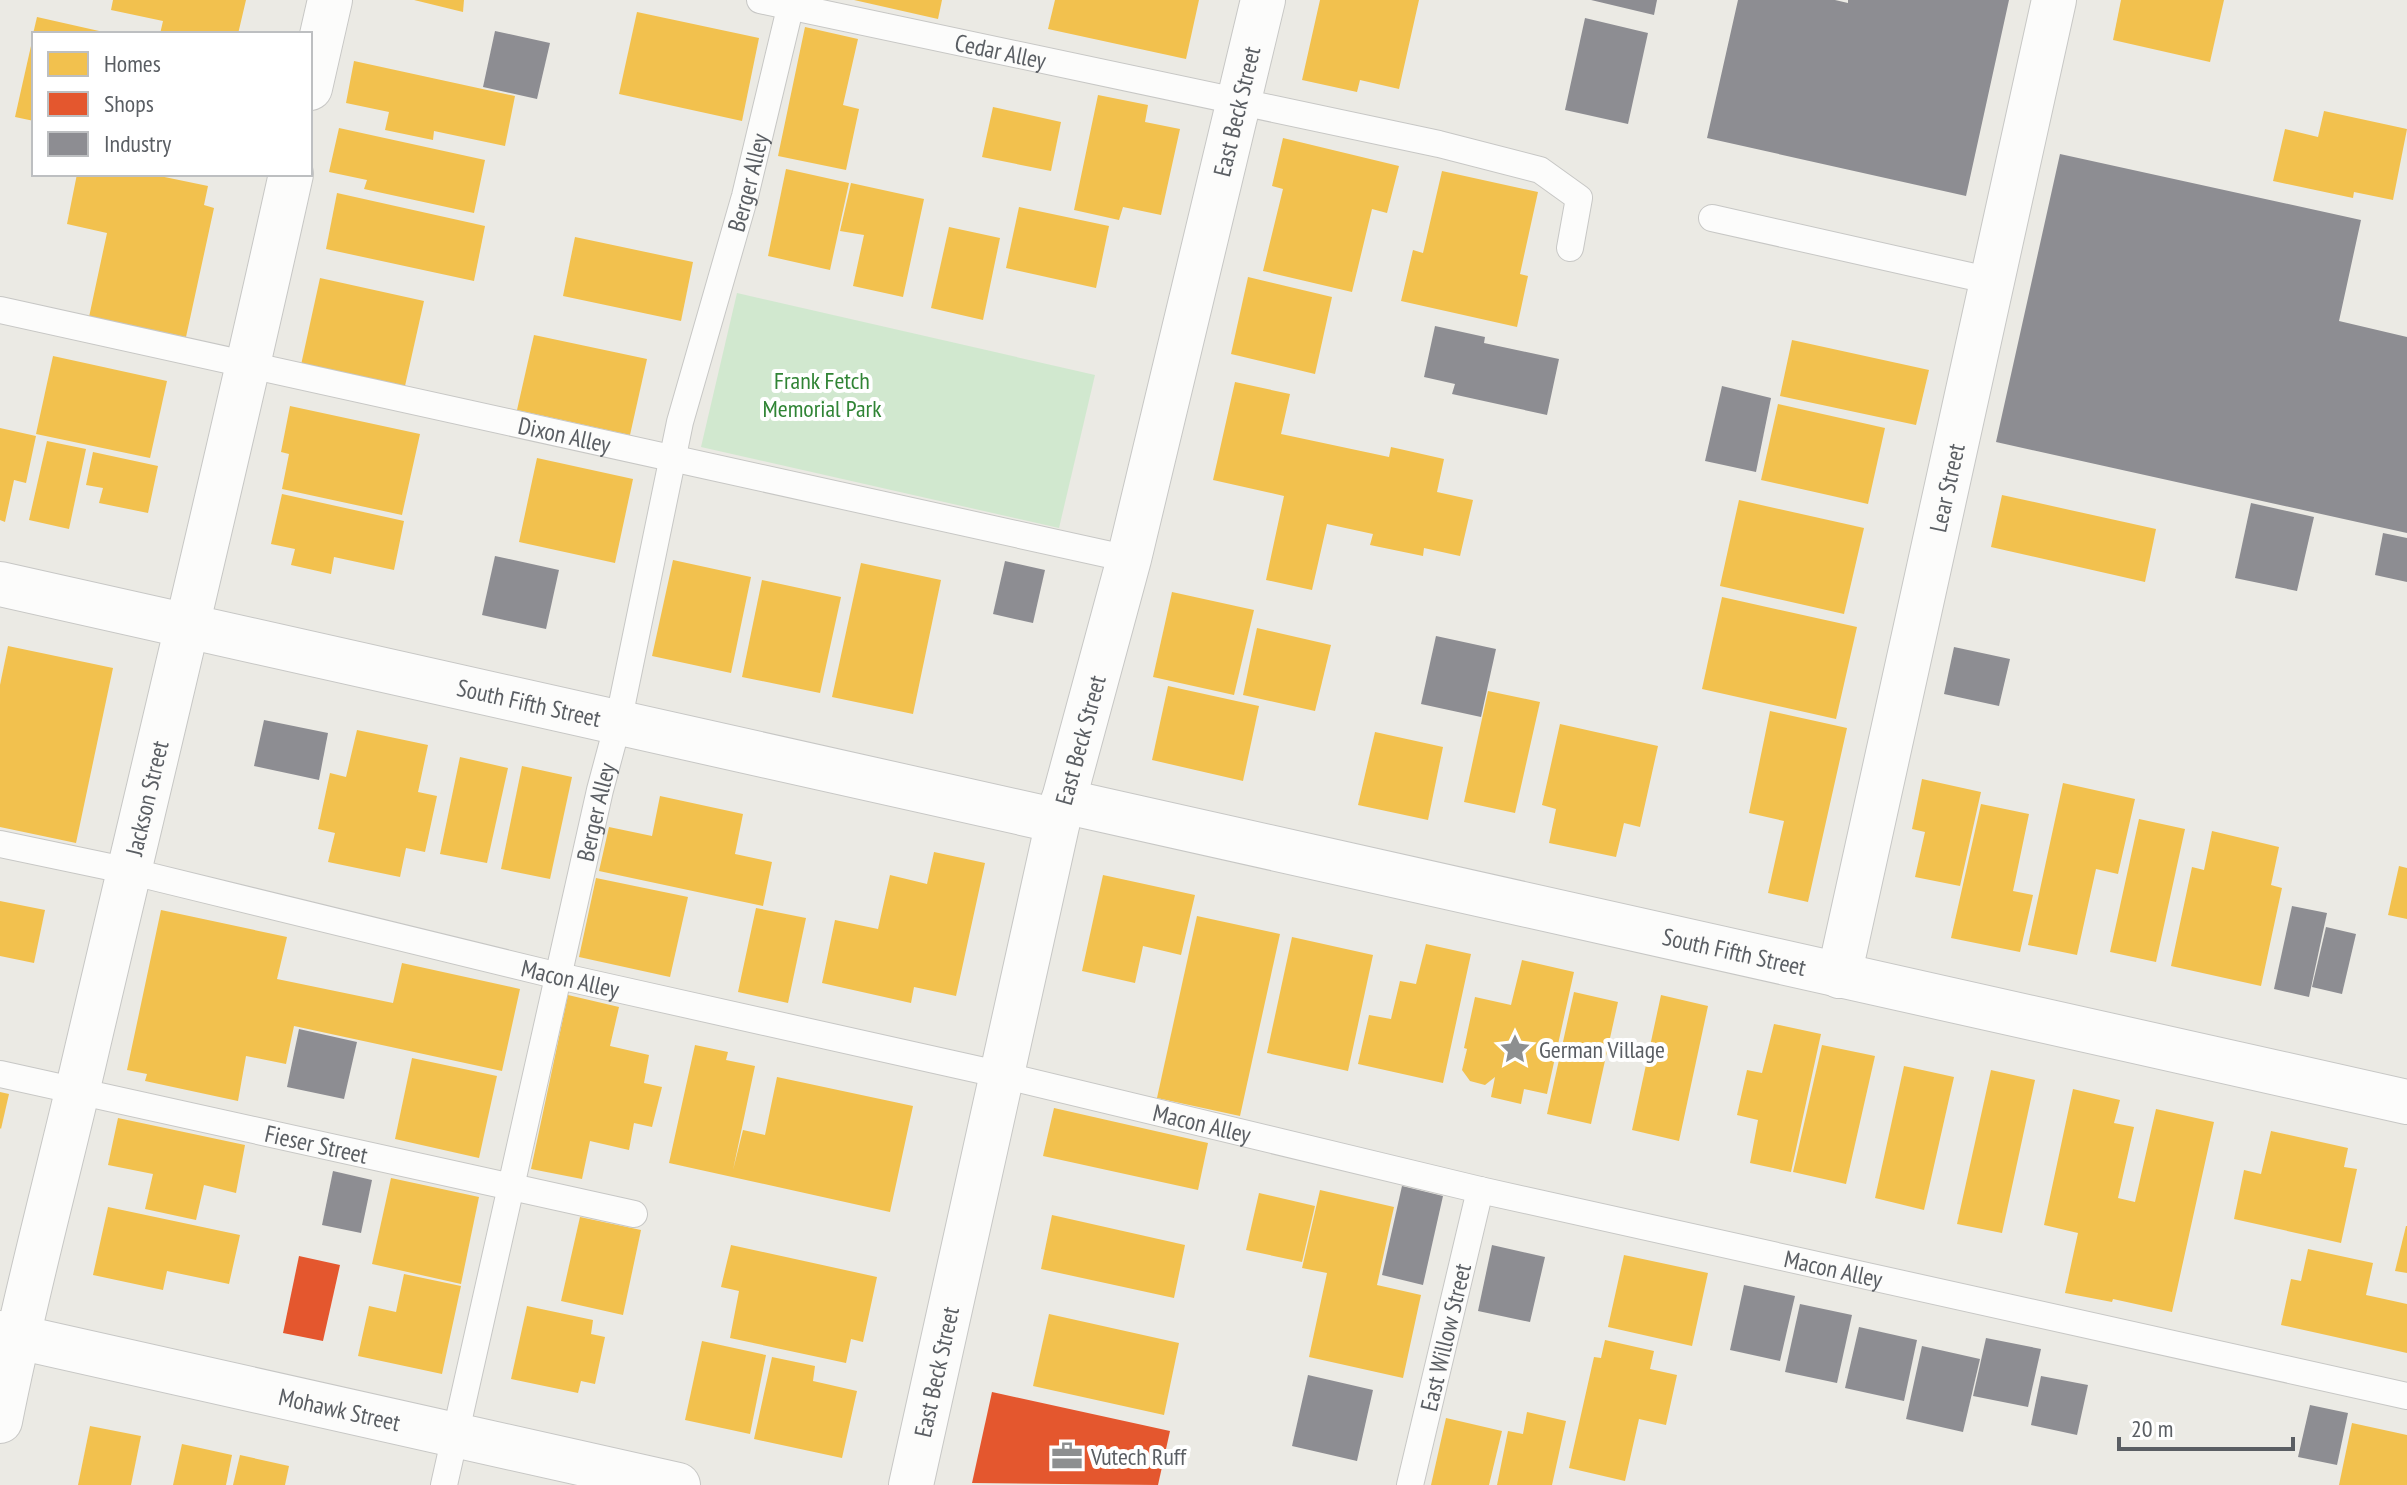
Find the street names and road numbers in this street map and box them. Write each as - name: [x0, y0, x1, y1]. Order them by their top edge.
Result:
- street label: Cedar Alley: [952, 26, 1049, 76]
- street label: East Beck Street: [1206, 43, 1267, 179]
- street label: Berger Alley: [720, 130, 775, 235]
- street label: Dixon Alley: [515, 409, 614, 460]
- street label: Lear Street: [1922, 440, 1971, 535]
- street label: South Fifth Street: [454, 671, 604, 734]
- street label: East Beck Street: [1048, 671, 1112, 808]
- street label: Jackson Street: [118, 737, 175, 859]
- street label: Berger Alley: [569, 759, 622, 864]
- street label: South Fifth Street: [1660, 920, 1810, 983]
- street label: Macon Alley: [518, 952, 622, 1005]
- street label: Macon Alley: [1150, 1096, 1254, 1150]
- street label: Fieser Street: [262, 1117, 371, 1170]
- street label: Macon Alley: [1781, 1243, 1885, 1294]
- street label: East Willow Street: [1413, 1260, 1478, 1414]
- street label: East Beck Street: [907, 1303, 966, 1440]
- street label: Mohawk Street: [276, 1380, 404, 1438]

